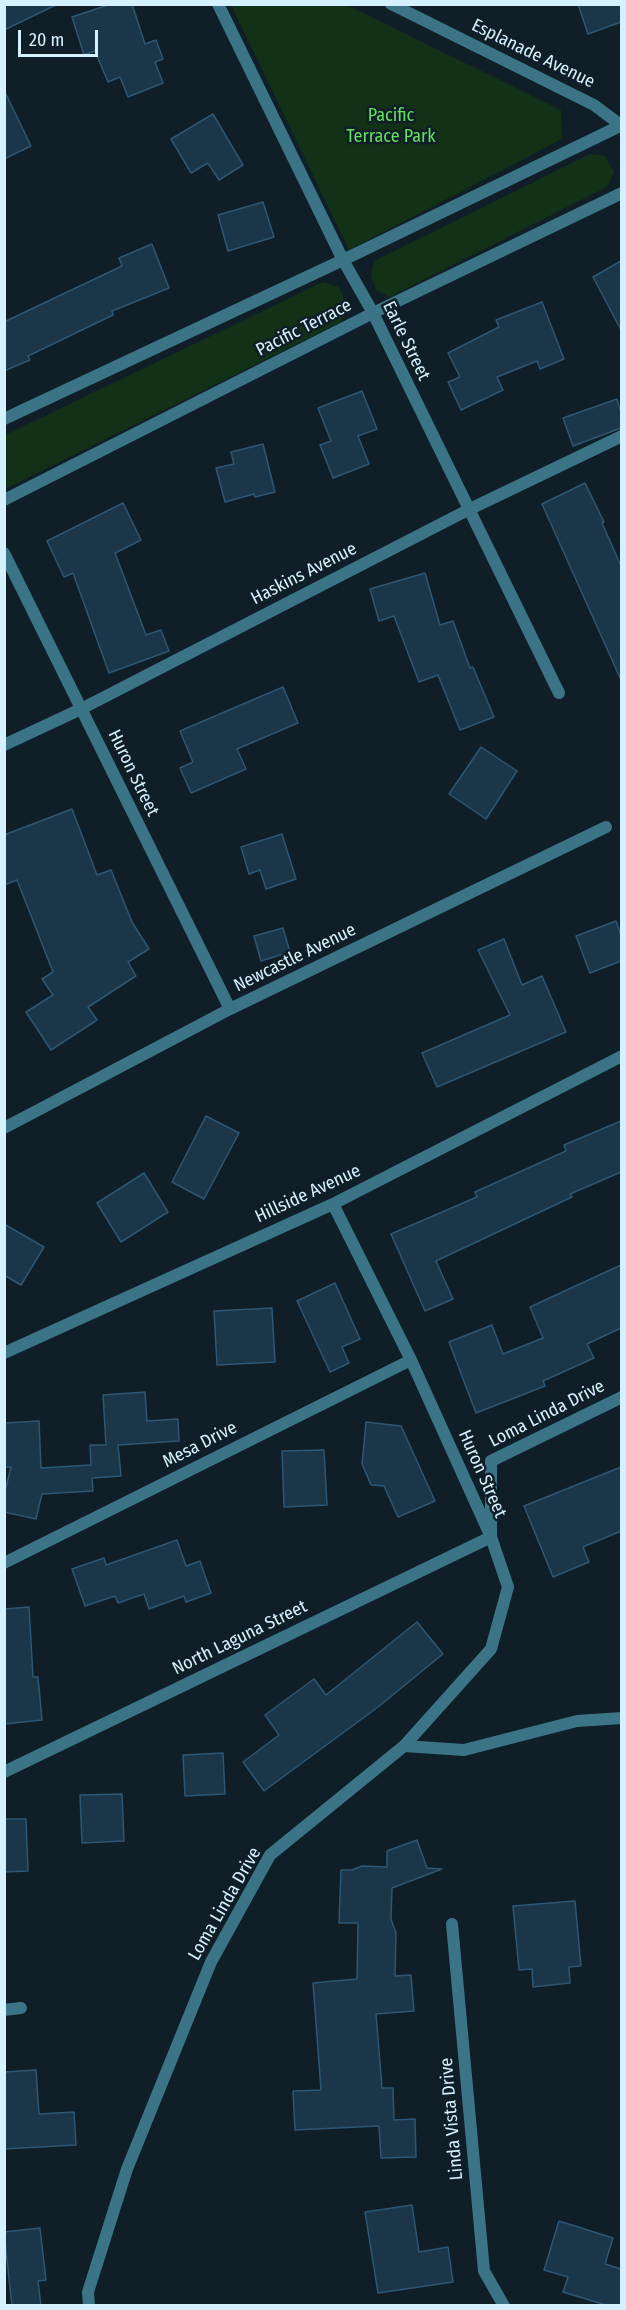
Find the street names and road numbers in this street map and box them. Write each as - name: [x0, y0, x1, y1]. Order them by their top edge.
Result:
- street label: Esplanade Avenue: [468, 15, 598, 93]
- street label: Pacific Terrace: [253, 295, 355, 361]
- street label: Earle Street: [378, 298, 434, 384]
- street label: Haskins Avenue: [248, 538, 360, 610]
- street label: Huron Street: [103, 726, 163, 820]
- street label: Newcastle Avenue: [230, 919, 360, 997]
- street label: Hillside Avenue: [252, 1160, 364, 1228]
- street label: Loma Linda Drive: [486, 1376, 608, 1452]
- street label: Mesa Drive: [159, 1417, 241, 1473]
- street label: Huron Street: [453, 1427, 511, 1521]
- street label: North Laguna Street: [169, 1596, 311, 1680]
- street label: Loma Linda Drive: [184, 1844, 266, 1964]
- street label: Linda Vista Drive: [436, 2057, 468, 2181]

